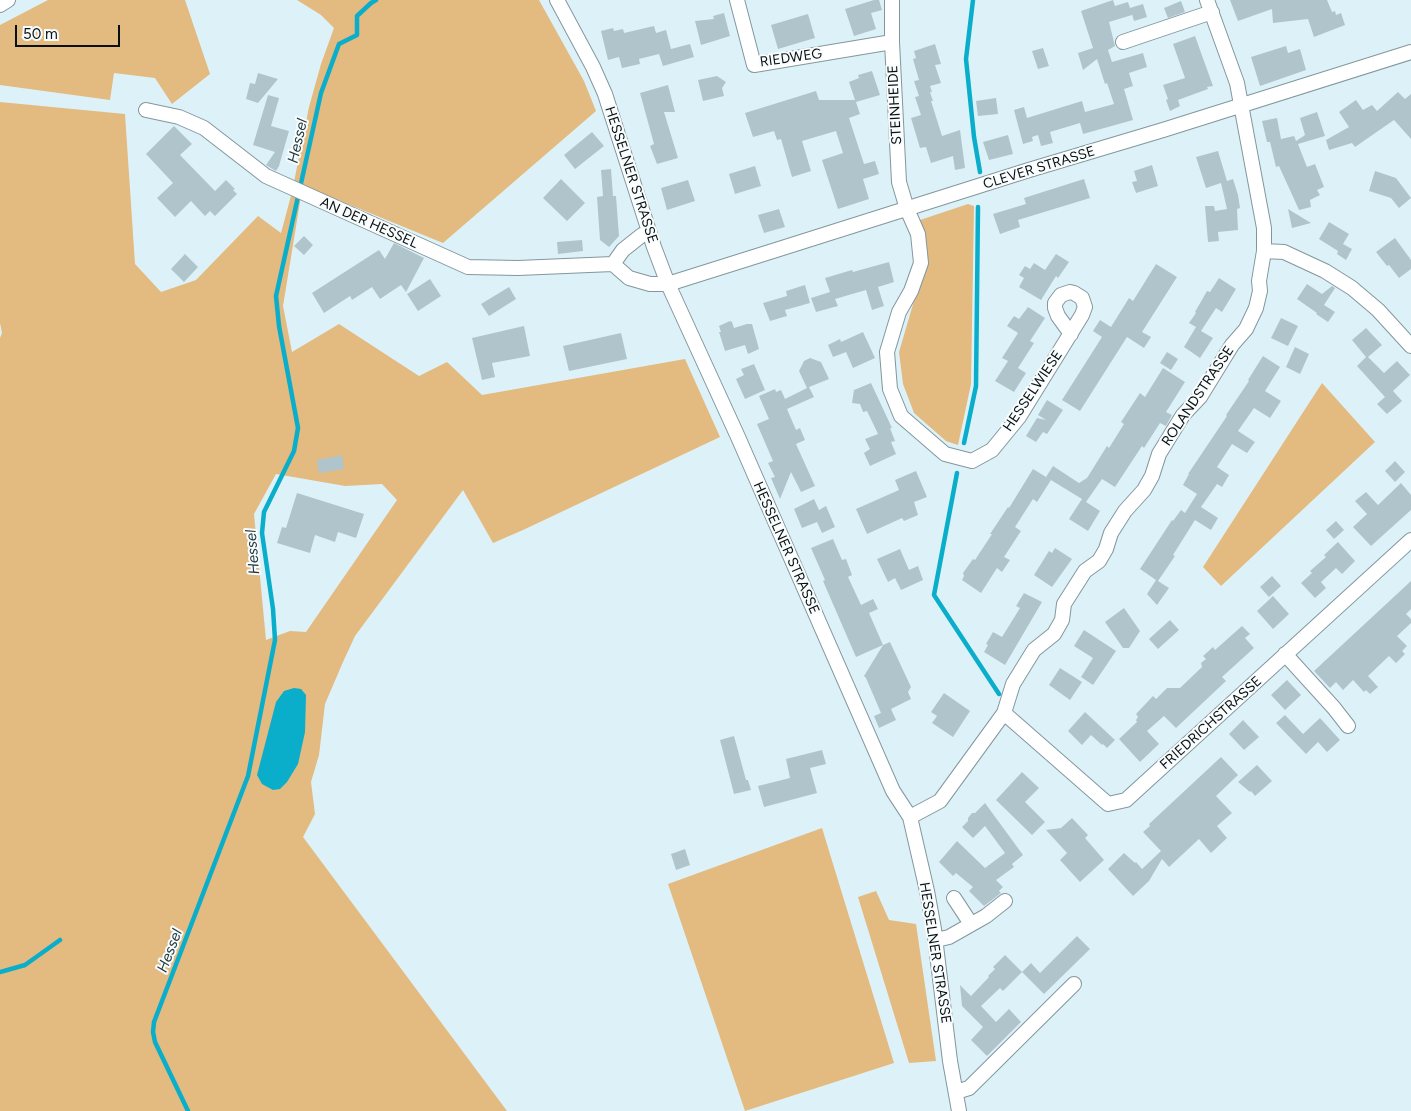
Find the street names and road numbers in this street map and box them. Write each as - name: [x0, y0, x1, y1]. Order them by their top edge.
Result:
- street label: RIEDWEG: [759, 45, 823, 71]
- street label: STEINHEIDE: [885, 65, 905, 145]
- street label: HESSELNER STRASSE: [601, 104, 661, 246]
- street label: CLEVER STRASSE: [981, 143, 1097, 193]
- street label: AN DER HESSEL: [317, 194, 421, 252]
- street label: ROLANDSTRASSE: [1158, 343, 1238, 449]
- street label: HESSELWIESE: [1000, 347, 1066, 435]
- street label: HESSELNER STRASSE: [749, 479, 823, 617]
- street label: FRIEDRICHSTRASSE: [1157, 673, 1265, 773]
- street label: HESSELNER STRASSE: [916, 881, 954, 1025]

